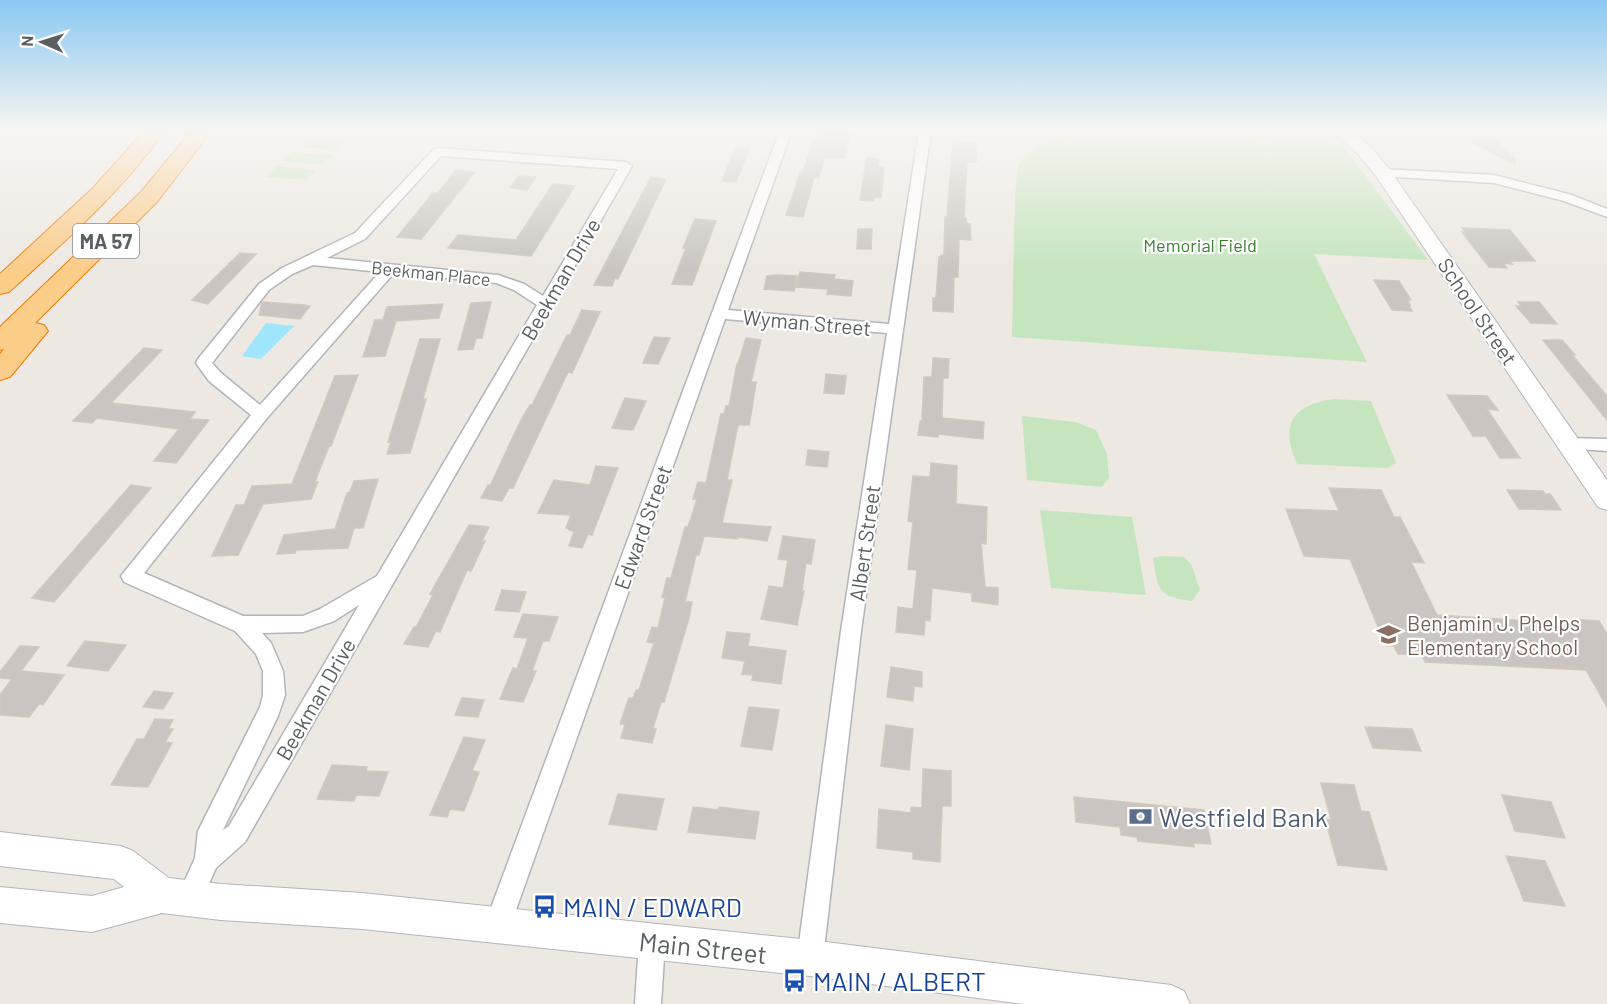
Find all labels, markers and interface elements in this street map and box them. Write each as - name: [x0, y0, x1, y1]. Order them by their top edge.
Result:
- north arrow: [12, 12, 72, 72]
- text: N: [17, 35, 36, 47]
- street label: Beekman Drive: [515, 214, 605, 344]
- road number: MA 57: [73, 224, 139, 258]
- park label: Memorial Field: [1143, 234, 1257, 256]
- street label: School Street: [1433, 253, 1523, 369]
- street label: Beekman Place: [370, 256, 492, 290]
- street label: Wyman Street: [742, 304, 872, 340]
- street label: Edward Street: [608, 461, 676, 593]
- street label: Albert Street: [843, 483, 885, 603]
- place label: Benjamin J. Phelps Elementary School: [1407, 610, 1580, 659]
- school or university icon: Benjamin J. Phelps Elementary School: [1376, 621, 1402, 647]
- street label: Beekman Drive: [270, 634, 360, 764]
- place label: Westfield Bank: [1159, 801, 1328, 832]
- bank icon: Westfield Bank: [1128, 803, 1154, 829]
- place label: MAIN / EDWARD: [563, 891, 742, 922]
- bus stop icon: MAIN / EDWARD: [532, 893, 558, 919]
- street label: Main Street: [637, 925, 769, 969]
- place label: MAIN / ALBERT: [813, 965, 986, 996]
- bus stop icon: MAIN / ALBERT: [782, 967, 808, 993]

